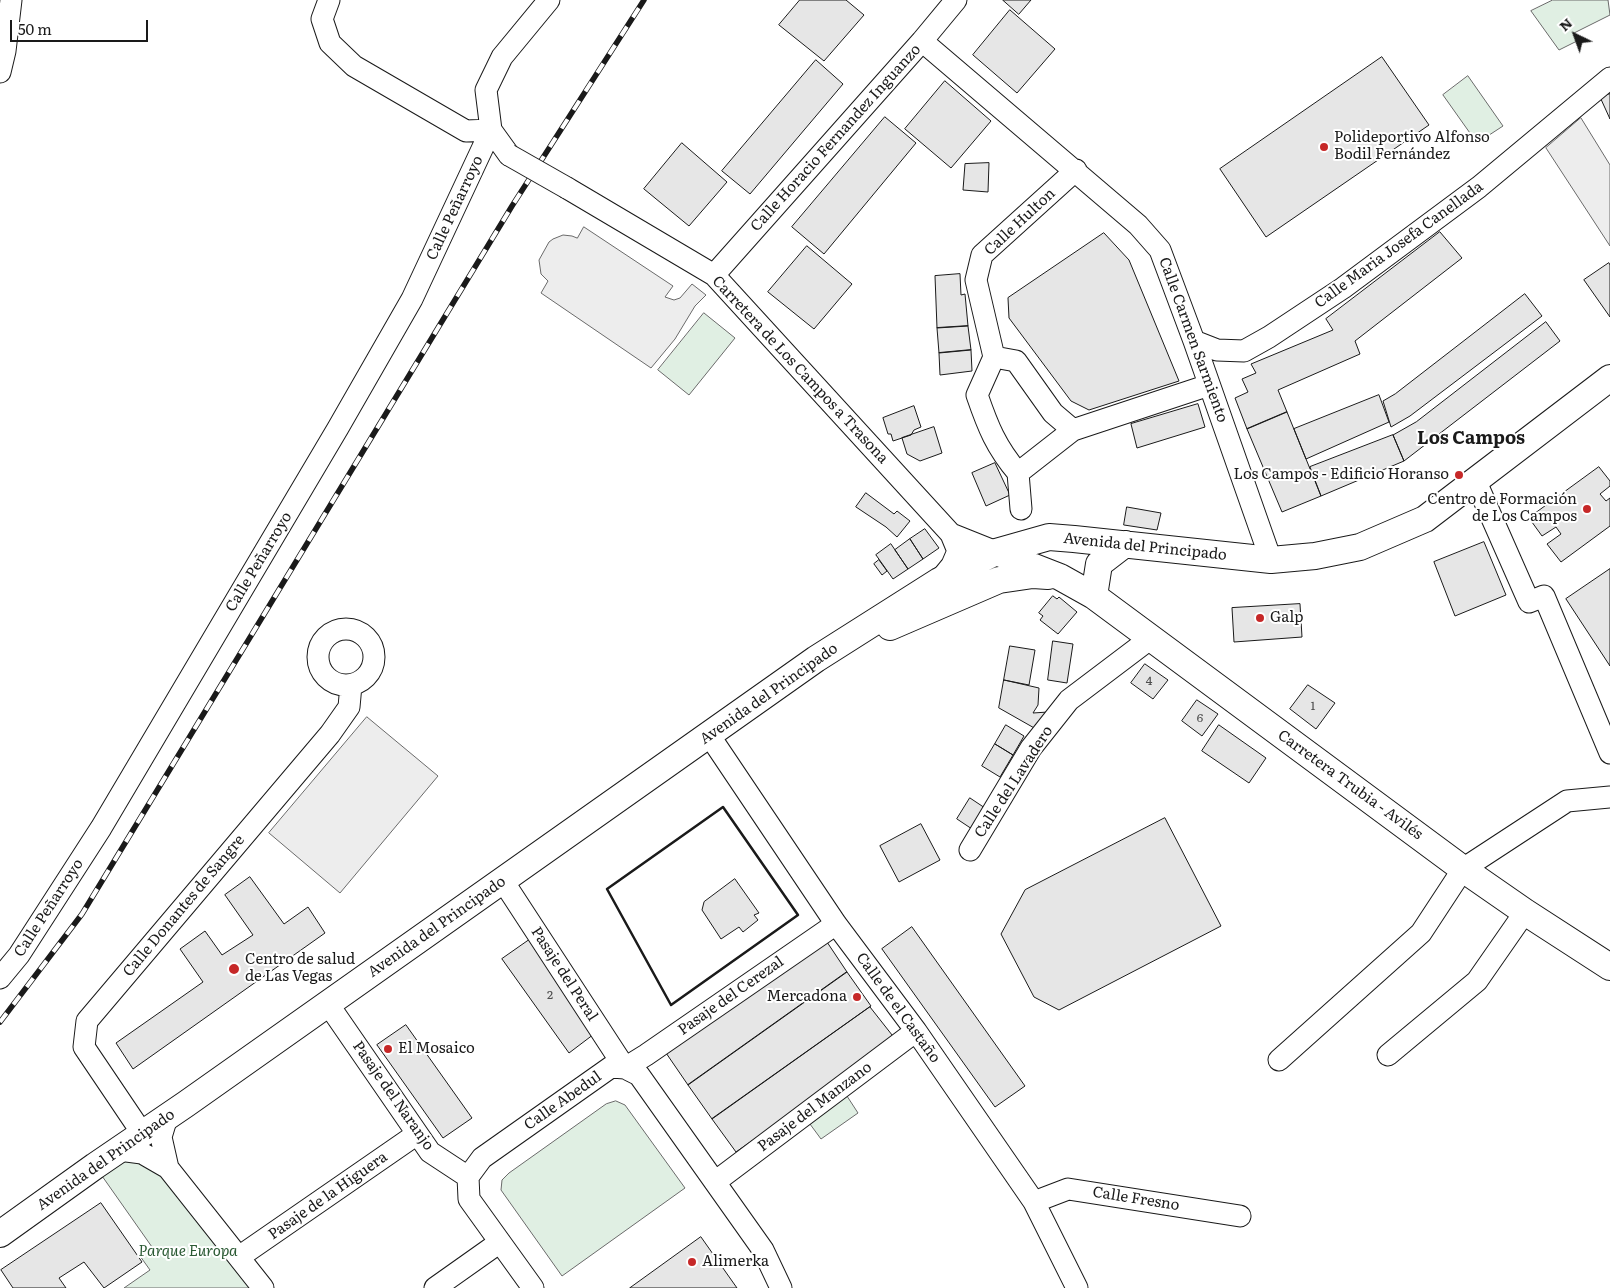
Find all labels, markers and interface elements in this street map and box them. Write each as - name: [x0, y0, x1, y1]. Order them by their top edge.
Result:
- scale bar: [12, 10, 150, 42]
- north arrow: [1550, 10, 1600, 60]
- text: N: [1554, 12, 1576, 35]
- text: 50 m: [18, 17, 52, 40]
- street label: Calle Horacio Fernandez Inguanzo: [747, 41, 925, 235]
- place label: Polideportivo Alfonso Bodil Fernández: [1334, 129, 1490, 164]
- marker: Polideportivo Alfonso Bodil Fernández: [1318, 141, 1330, 153]
- street label: Calle Peñarroyo: [423, 153, 487, 263]
- street label: Calle Maria Josefa Canellada: [1311, 178, 1487, 312]
- street label: Calle Hulton: [981, 185, 1059, 259]
- street label: Calle Carmen Sarmiento: [1155, 255, 1231, 425]
- street label: Carretera de Los Campos a Trasona: [708, 272, 892, 468]
- district label: Los Campos: [1417, 428, 1525, 450]
- place label: Los Campos - Edificio Horanso: [1233, 466, 1449, 484]
- marker: Los Campos - Edificio Horanso: [1453, 469, 1465, 481]
- place label: Centro de Formación de Los Campos: [1427, 491, 1577, 526]
- marker: Centro de Formación de Los Campos: [1581, 503, 1593, 515]
- street label: Calle Peñarroyo: [222, 509, 296, 615]
- street label: Avenida del Principado: [1062, 529, 1228, 565]
- place label: Galp: [1270, 609, 1304, 627]
- marker: Galp: [1254, 612, 1266, 624]
- street label: Avenida del Principado: [697, 640, 841, 748]
- house number: 4: [1146, 674, 1152, 688]
- house number: 1: [1311, 699, 1315, 713]
- house number: 6: [1197, 711, 1203, 725]
- street label: Calle del Lavadero: [971, 723, 1057, 841]
- street label: Carretera Trubia - Avilés: [1274, 726, 1426, 844]
- street label: Calle Donantes de Sangre: [119, 831, 249, 981]
- street label: Calle Peñarroyo: [11, 856, 87, 960]
- street label: Avenida del Principado: [365, 873, 509, 981]
- street label: Pasaje del Peral: [527, 924, 601, 1024]
- street label: Calle de el Castaño: [852, 949, 944, 1067]
- place label: Centro de salud de Las Vegas: [245, 951, 355, 986]
- street label: Pasaje del Cerezal: [675, 953, 787, 1039]
- marker: Centro de salud de Las Vegas: [227, 962, 241, 976]
- house number: 2: [547, 988, 553, 1002]
- place label: Mercadona: [767, 988, 847, 1006]
- marker: Mercadona: [851, 991, 863, 1003]
- street label: Pasaje del Naranjo: [348, 1038, 438, 1154]
- place label: El Mosaico: [398, 1040, 475, 1058]
- marker: El Mosaico: [382, 1043, 394, 1055]
- street label: Pasaje del Manzano: [754, 1058, 876, 1156]
- street label: Calle Abedul: [521, 1068, 605, 1134]
- street label: Avenida del Principado: [34, 1106, 178, 1214]
- street label: Pasaje de la Higuera: [265, 1148, 391, 1244]
- street label: Calle Fresno: [1091, 1183, 1181, 1215]
- park label: Parque Europa: [138, 1243, 238, 1261]
- place label: Alimerka: [702, 1253, 769, 1271]
- marker: Alimerka: [686, 1256, 698, 1268]

